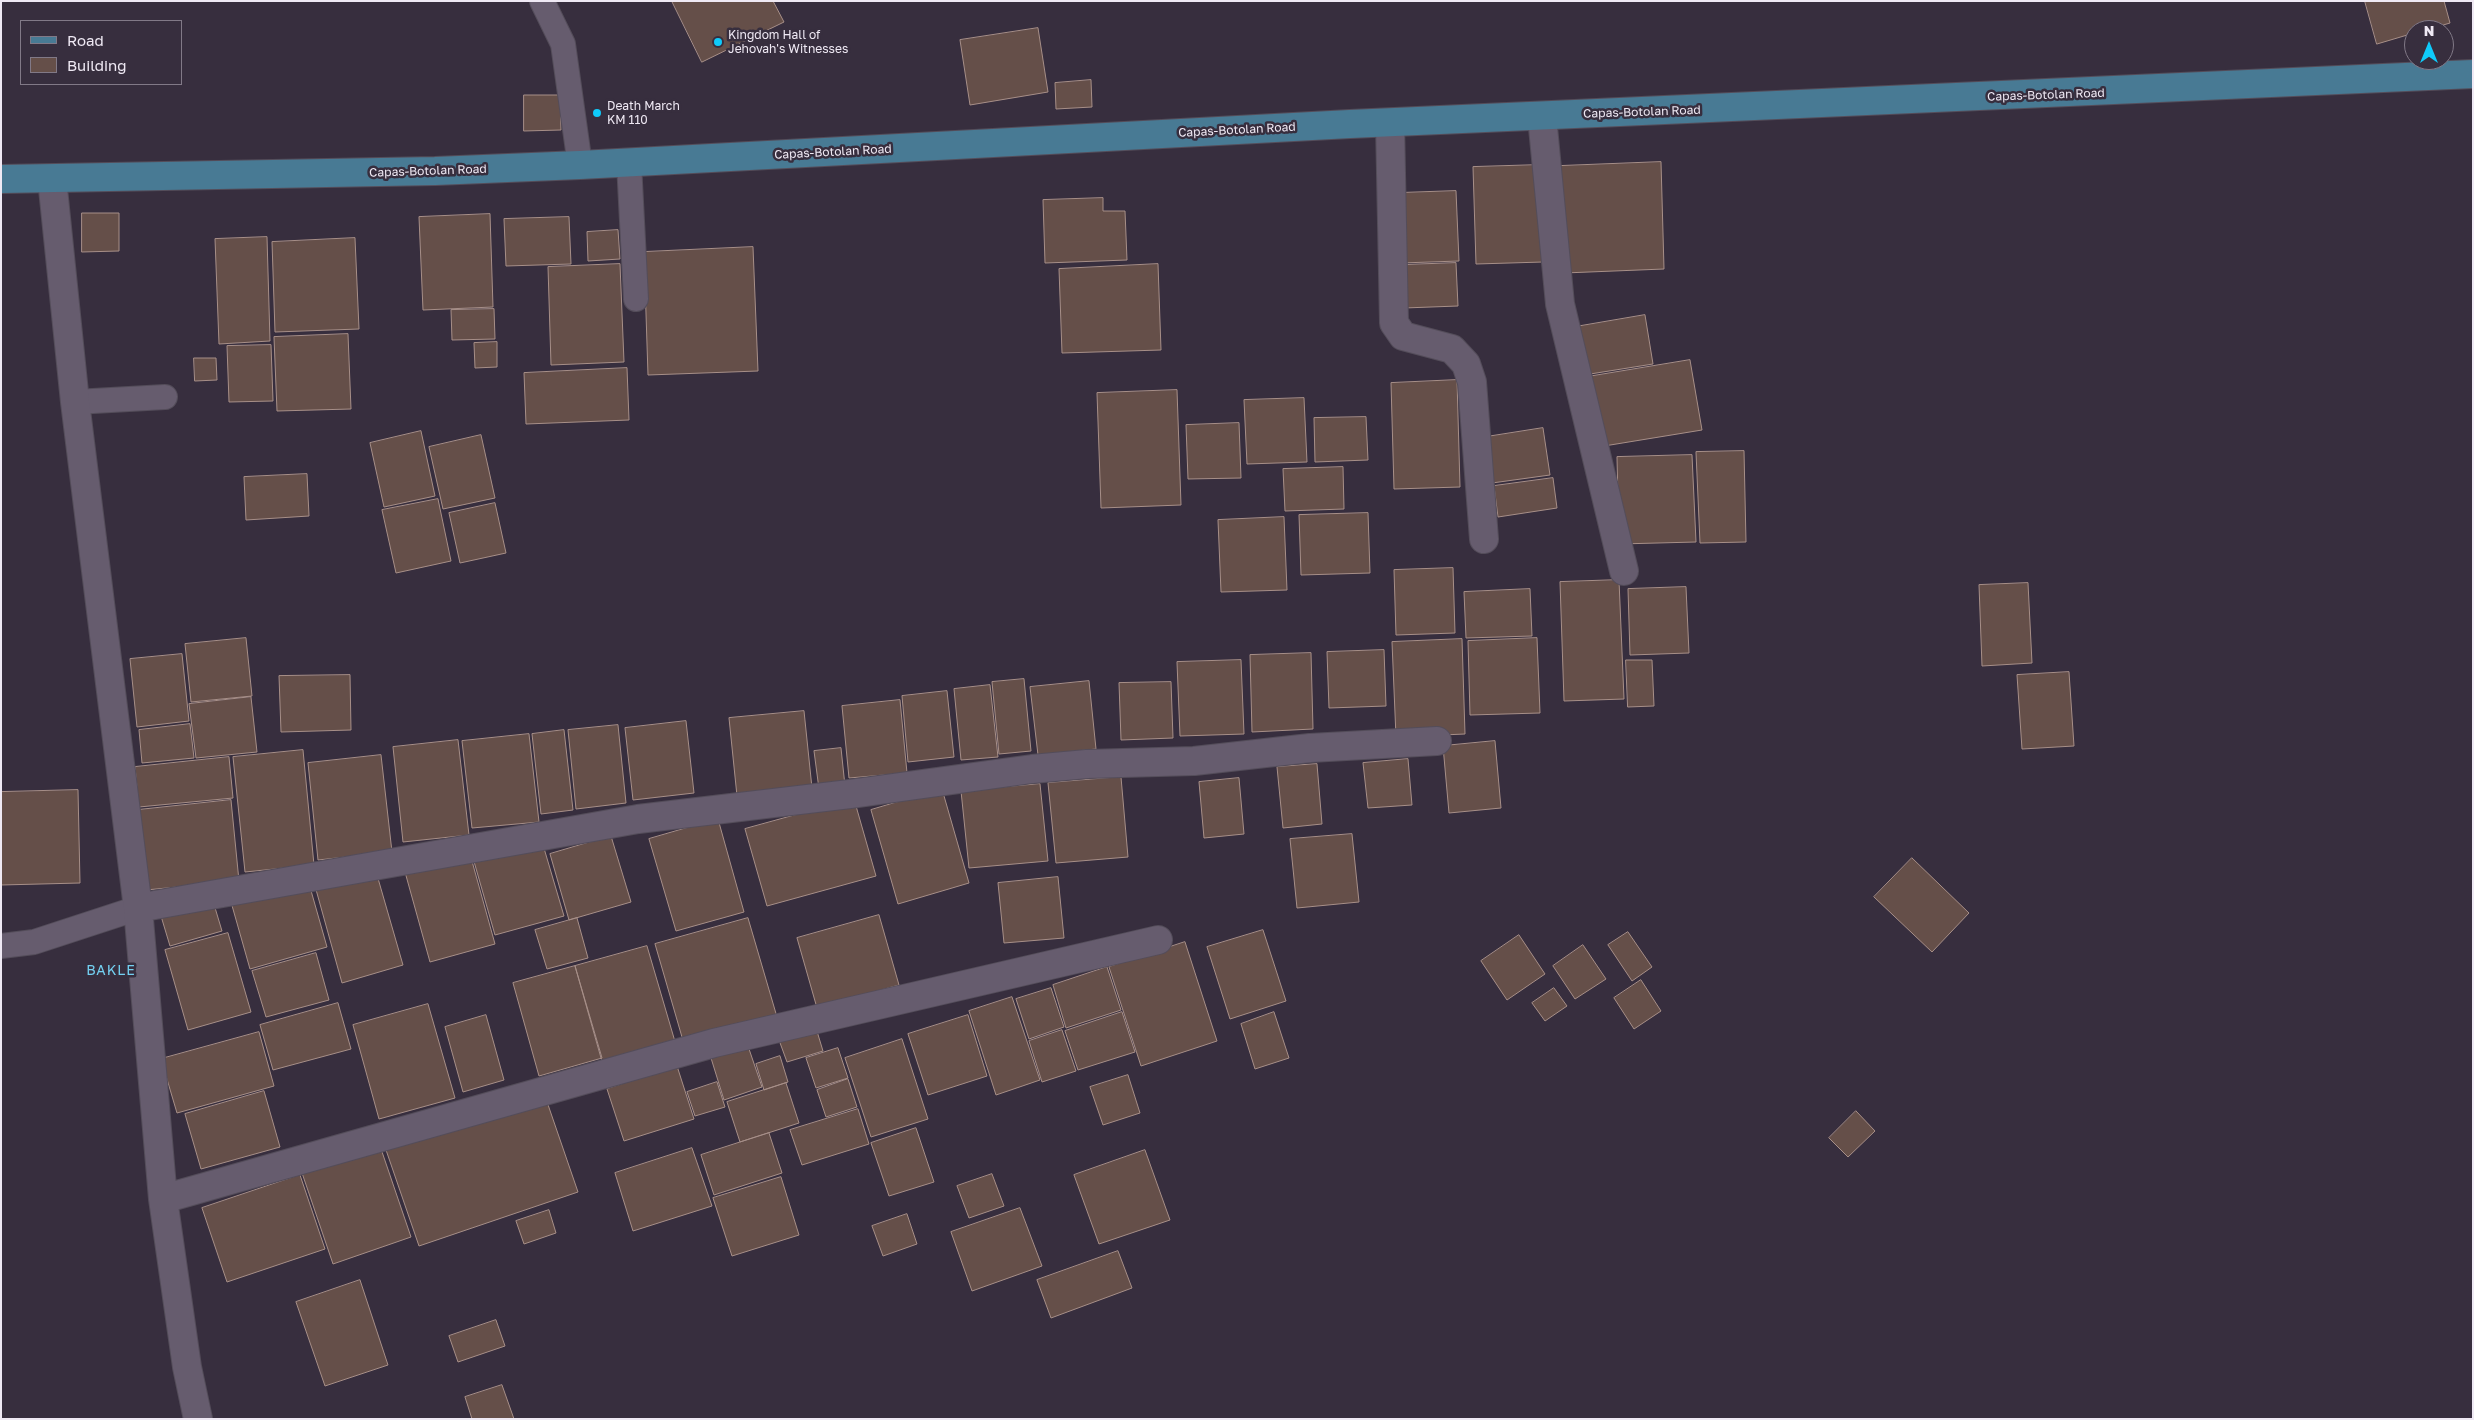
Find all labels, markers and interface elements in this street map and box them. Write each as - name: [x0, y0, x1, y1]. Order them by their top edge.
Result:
- legend: [20, 20, 182, 85]
- north arrow: [2404, 20, 2454, 70]
- text: N: [2424, 22, 2434, 39]
- place label: Kingdom Hall of Jehovah's Witnesses: [728, 28, 848, 56]
- text: Road: [67, 31, 104, 49]
- marker: Kingdom Hall of Jehovah's Witnesses: [712, 36, 724, 48]
- text: Building: [67, 56, 127, 74]
- street label: Capas-Botolan Road: [1987, 86, 2105, 104]
- place label: Death March KM 110: [607, 99, 680, 127]
- street label: Capas-Botolan Road: [1583, 103, 1701, 121]
- marker: Death March KM 110: [591, 107, 603, 119]
- street label: Capas-Botolan Road: [1178, 120, 1296, 140]
- street label: Capas-Botolan Road: [774, 142, 892, 162]
- street label: Capas-Botolan Road: [369, 162, 487, 180]
- district label: BAKLE: [86, 963, 136, 979]

